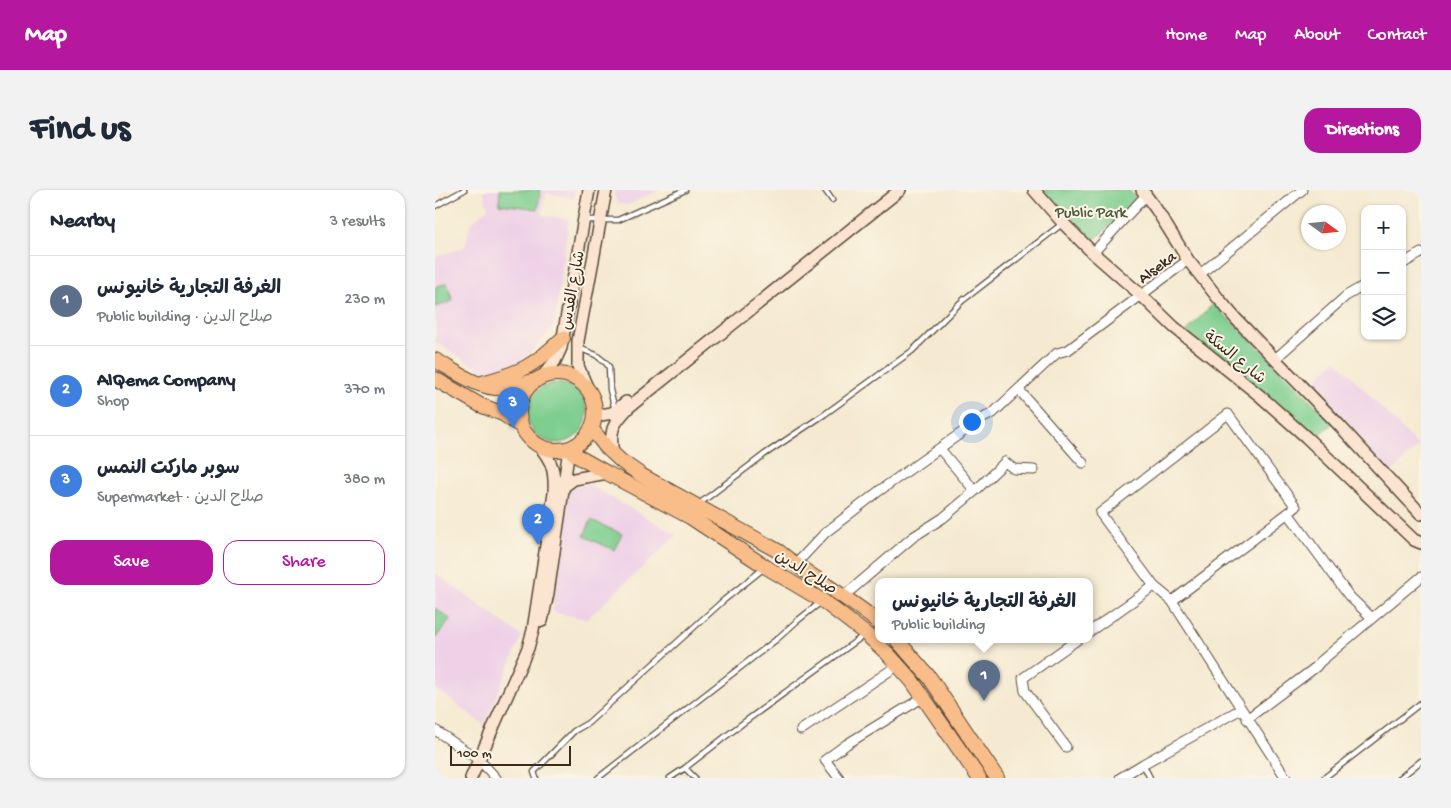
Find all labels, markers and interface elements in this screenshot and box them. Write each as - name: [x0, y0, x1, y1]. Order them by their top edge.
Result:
- text: Map: [25, 21, 67, 50]
- text: Home: [1165, 25, 1207, 46]
- text: Map: [1235, 25, 1266, 46]
- text: About: [1294, 25, 1340, 46]
- text: Contact: [1368, 25, 1426, 46]
- button: Directions: [1304, 108, 1421, 153]
- text: Find us: [30, 110, 130, 151]
- park label: Public Park: [1054, 205, 1129, 224]
- north arrow: [1301, 205, 1346, 250]
- map controls: [1361, 205, 1406, 340]
- button: +: [1361, 205, 1406, 250]
- text: Nearby: [50, 210, 115, 235]
- text: 3 results: [330, 213, 385, 232]
- street label: Alseka: [1135, 248, 1182, 289]
- street label: شارع القدس: [558, 250, 591, 332]
- button: −: [1361, 250, 1406, 295]
- text: الغرفة التجارية خانيونس: [97, 278, 281, 301]
- text: 1: [63, 291, 69, 310]
- text: 230 m: [345, 291, 385, 310]
- button: layers: [1361, 295, 1406, 340]
- text: Public building · صلاح الدين: [97, 309, 273, 328]
- street label: شارع السكة: [1199, 327, 1269, 389]
- text: AlQema Company: [97, 370, 235, 393]
- text: 2: [62, 381, 70, 400]
- text: 370 m: [344, 381, 385, 400]
- pin: 3: [497, 387, 529, 428]
- text: Shop: [97, 393, 129, 412]
- your location: [959, 409, 985, 435]
- text: سوبر ماركت النمس: [97, 458, 240, 481]
- text: 3: [62, 471, 70, 490]
- text: 380 m: [344, 471, 385, 490]
- text: Supermarket · صلاح الدين: [97, 489, 264, 508]
- pin: 2: [522, 504, 554, 545]
- button: Save: [50, 540, 213, 585]
- button: Share: [223, 540, 385, 585]
- street label: صلاح الدين: [771, 547, 840, 600]
- popup: [875, 578, 1093, 643]
- text: الغرفة التجارية خانيونس: [892, 592, 1076, 615]
- text: Public building: [892, 617, 985, 636]
- pin: 1: [968, 660, 1000, 701]
- scale bar: [450, 743, 571, 766]
- text: 100 m: [457, 746, 492, 763]

